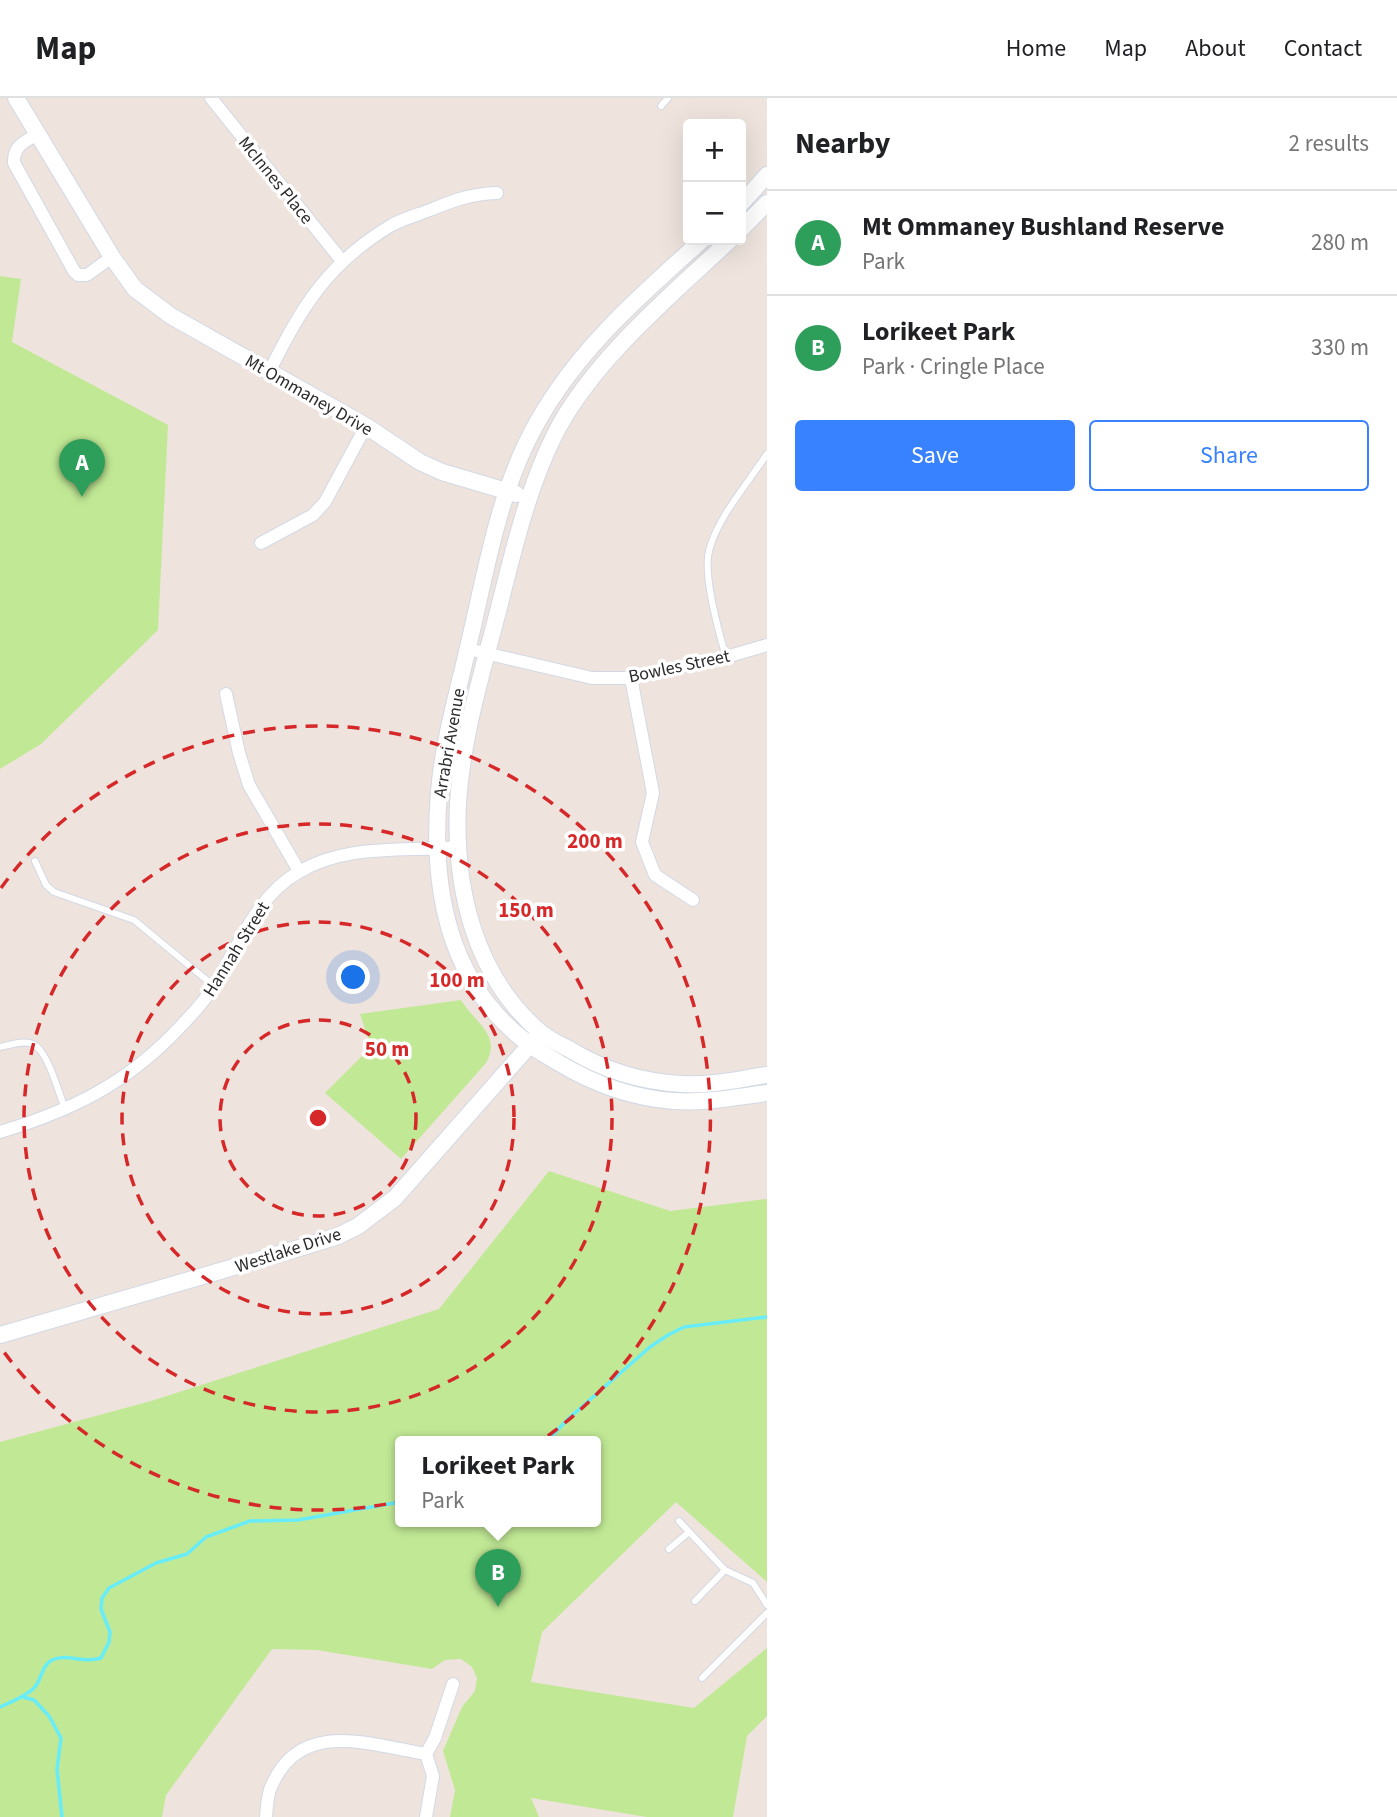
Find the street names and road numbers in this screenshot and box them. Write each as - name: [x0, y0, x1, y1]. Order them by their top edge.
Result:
- street label: McInnes Place: [232, 131, 319, 230]
- street label: Mt Ommaney Drive: [240, 349, 377, 442]
- street label: Bowles Street: [626, 644, 732, 689]
- street label: Arrabri Avenue: [428, 686, 471, 800]
- street label: Hannah Street: [197, 897, 276, 1002]
- street label: Westlake Drive: [232, 1222, 344, 1279]

